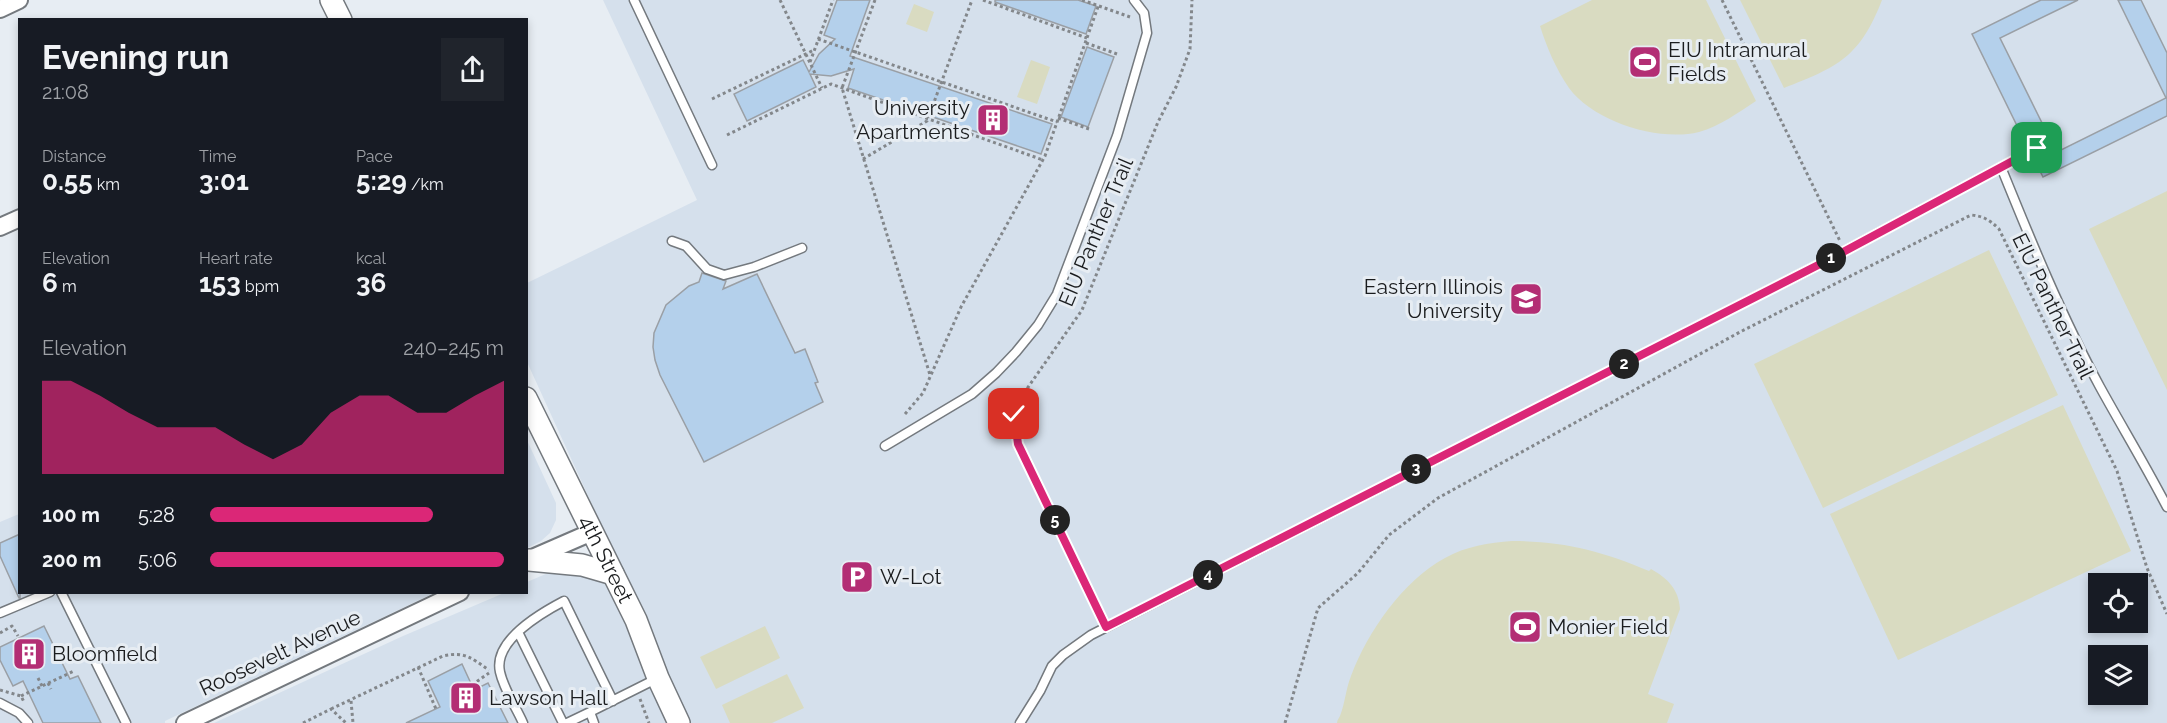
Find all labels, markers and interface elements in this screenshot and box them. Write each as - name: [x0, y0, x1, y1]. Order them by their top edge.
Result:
- place label: EIU Intramural Fields: [1668, 37, 1807, 86]
- text: Evening run: [42, 38, 229, 77]
- button: share: [441, 38, 504, 101]
- sports icon: EIU Intramural Fields: [1627, 44, 1663, 80]
- text: 21:08: [42, 80, 89, 104]
- place label: University Apartments: [856, 95, 970, 144]
- building icon: University Apartments: [975, 102, 1011, 138]
- pin: [2011, 122, 2062, 173]
- icon: arrive: [2020, 131, 2053, 164]
- text: Distance: [42, 147, 106, 166]
- text: Time: [199, 147, 236, 166]
- text: Pace: [356, 147, 393, 166]
- street label: EIU Panther Trail: [1053, 154, 1138, 310]
- text: 0.55: [42, 166, 93, 196]
- text: 3:01: [199, 166, 249, 196]
- text: 5:29: [356, 166, 407, 196]
- text: km: [93, 175, 120, 194]
- text: /km: [407, 175, 444, 194]
- street label: EIU Panther Trail: [2007, 229, 2100, 383]
- pin: 1: [1816, 243, 1846, 273]
- text: 1: [1827, 248, 1835, 267]
- text: Elevation: [42, 249, 110, 268]
- text: Heart rate: [199, 249, 273, 268]
- text: kcal: [356, 249, 386, 268]
- text: 6: [42, 268, 58, 298]
- text: 153: [199, 268, 241, 298]
- text: 36: [356, 268, 386, 298]
- place label: Eastern Illinois University: [1364, 274, 1503, 323]
- text: m: [58, 277, 77, 296]
- text: bpm: [241, 277, 279, 296]
- school or university icon: Eastern Illinois University: [1508, 281, 1544, 317]
- text: Elevation: [42, 336, 127, 360]
- text: 240–245 m: [403, 336, 504, 360]
- pin: 2: [1609, 349, 1639, 379]
- text: 2: [1619, 354, 1629, 373]
- pin: [988, 388, 1039, 439]
- icon: check: [997, 397, 1030, 430]
- pin: 3: [1401, 454, 1431, 484]
- text: 3: [1412, 459, 1420, 478]
- text: 100 m: [42, 503, 100, 527]
- text: 5:28: [138, 503, 175, 527]
- pin: 5: [1040, 505, 1070, 535]
- text: 5: [1051, 510, 1059, 529]
- street label: 4th Street: [574, 511, 639, 607]
- text: 200 m: [42, 548, 101, 572]
- text: 5:06: [138, 548, 177, 572]
- parking icon: W-Lot: [839, 559, 875, 595]
- pin: 4: [1193, 560, 1223, 590]
- place label: W-Lot: [880, 564, 941, 589]
- text: 4: [1203, 565, 1213, 584]
- map controls: [2088, 573, 2148, 705]
- button: locate: [2088, 573, 2148, 633]
- street label: Roosevelt Avenue: [195, 604, 364, 701]
- sports icon: Monier Field: [1507, 609, 1543, 645]
- place label: Monier Field: [1548, 614, 1668, 639]
- building icon: Bloomfield: [11, 636, 47, 672]
- place label: Bloomfield: [52, 641, 158, 666]
- button: layers: [2088, 645, 2148, 705]
- building icon: Lawson Hall: [448, 680, 484, 716]
- place label: Lawson Hall: [489, 685, 608, 710]

